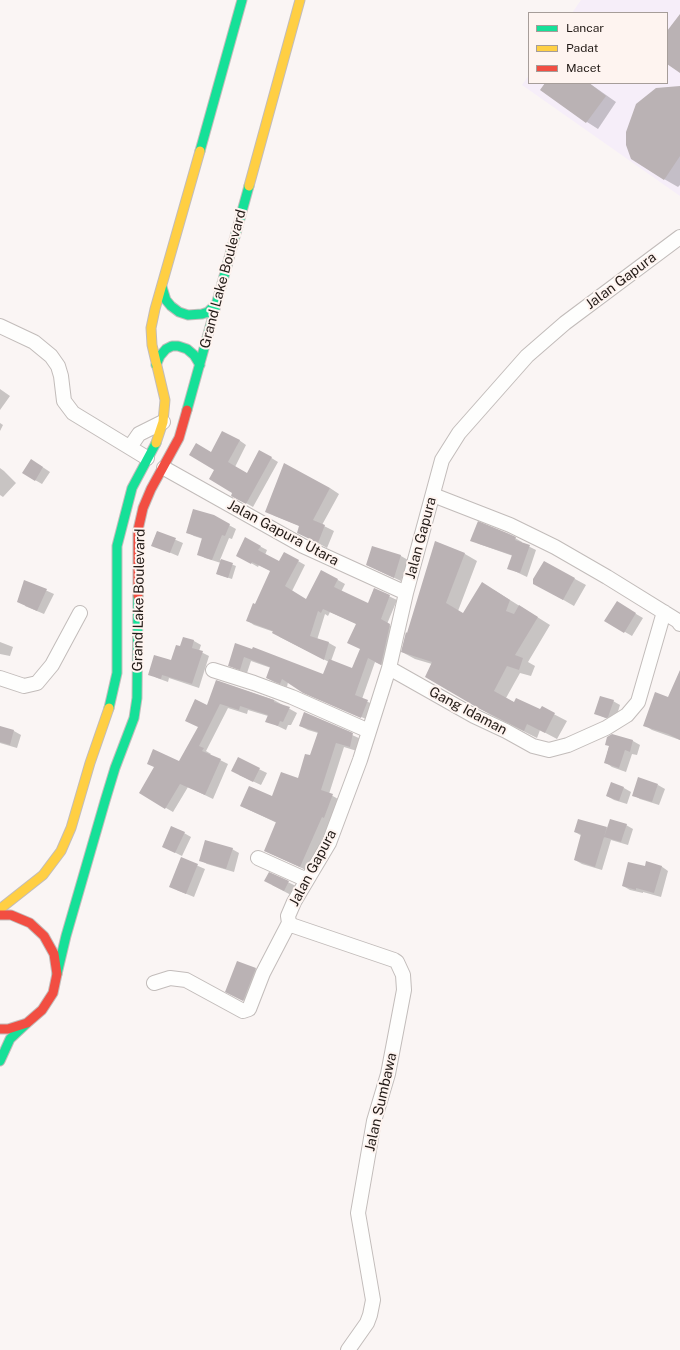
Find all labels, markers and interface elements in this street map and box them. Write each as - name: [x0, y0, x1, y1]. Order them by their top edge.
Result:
- legend: [528, 12, 668, 84]
- text: Lancar: [566, 21, 604, 35]
- text: Padat: [566, 41, 598, 55]
- text: Macet: [566, 61, 601, 75]
- street label: Grand Lake Boulevard: [196, 208, 250, 350]
- street label: Jalan Gapura: [582, 249, 660, 313]
- street label: Jalan Gapura: [402, 495, 440, 581]
- street label: Jalan Gapura Utara: [225, 497, 341, 569]
- street label: Grand Lake Boulevard: [129, 528, 149, 672]
- street label: Gang Idaman: [426, 683, 510, 739]
- street label: Jalan Gapura: [286, 827, 340, 909]
- street label: Jalan Sumbawa: [362, 1051, 400, 1153]

